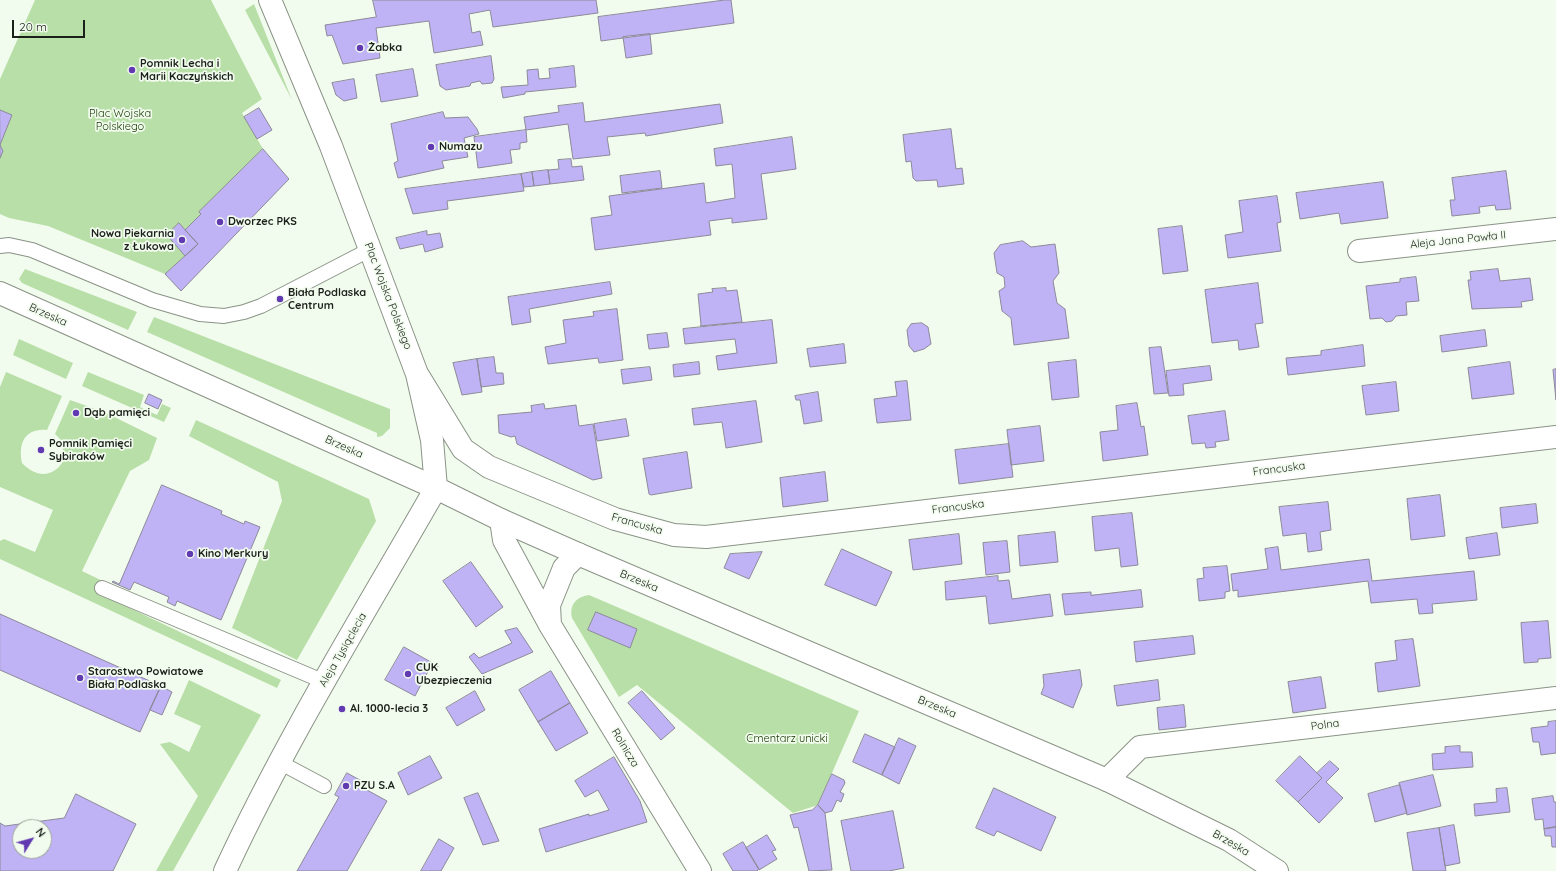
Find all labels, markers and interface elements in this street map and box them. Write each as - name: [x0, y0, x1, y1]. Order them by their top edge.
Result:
- scale bar: [14, 12, 87, 38]
- text: 20 m: [19, 19, 47, 34]
- place label: Żabka: [368, 41, 402, 55]
- marker: Żabka: [355, 43, 365, 53]
- place label: Pomnik Lecha i Marii Kaczyńskich: [140, 57, 233, 83]
- marker: Pomnik Lecha i Marii Kaczyńskich: [127, 65, 137, 75]
- park label: Plac Wojska Polskiego: [89, 107, 151, 133]
- place label: Numazu: [439, 140, 482, 154]
- marker: Numazu: [426, 142, 436, 152]
- place label: Dworzec PKS: [228, 215, 297, 229]
- marker: Dworzec PKS: [215, 217, 225, 227]
- place label: Nowa Piekarnia z Łukowa: [91, 227, 174, 253]
- street label: Aleja Jana Pawła II: [1409, 228, 1507, 252]
- marker: Nowa Piekarnia z Łukowa: [177, 235, 187, 245]
- street label: Plac Wojska Polskiego: [361, 241, 415, 351]
- place label: Biała Podlaska Centrum: [288, 286, 366, 312]
- marker: Biała Podlaska Centrum: [275, 294, 285, 304]
- street label: Brzeska: [27, 301, 69, 329]
- place label: Dąb pamięci: [84, 406, 150, 420]
- marker: Dąb pamięci: [71, 408, 81, 418]
- street label: Brzeska: [323, 433, 365, 461]
- place label: Pomnik Pamięci Sybiraków: [49, 437, 132, 463]
- marker: Pomnik Pamięci Sybiraków: [36, 445, 46, 455]
- street label: Francuska: [1252, 459, 1306, 479]
- street label: Francuska: [931, 497, 985, 517]
- street label: Francuska: [610, 510, 664, 538]
- place label: Kino Merkury: [198, 547, 268, 561]
- marker: Kino Merkury: [185, 549, 195, 559]
- street label: Brzeska: [618, 567, 660, 595]
- street label: Aleja Tysiąclecia: [316, 611, 370, 689]
- place label: CUK Ubezpieczenia: [416, 661, 492, 687]
- place label: Starostwo Powiatowe Biała Podlaska: [88, 665, 204, 691]
- marker: CUK Ubezpieczenia: [403, 669, 413, 679]
- marker: Starostwo Powiatowe Biała Podlaska: [75, 673, 85, 683]
- street label: Brzeska: [916, 693, 958, 721]
- place label: Al. 1000-lecia 3: [350, 702, 428, 716]
- marker: Al. 1000-lecia 3: [337, 704, 347, 714]
- street label: Polna: [1310, 717, 1340, 733]
- street label: Rolnicza: [608, 726, 642, 770]
- park label: Cmentarz unicki: [746, 732, 828, 746]
- place label: PZU S.A: [354, 779, 395, 793]
- marker: PZU S.A: [341, 781, 351, 791]
- north arrow: [12, 819, 52, 859]
- text: N: [33, 825, 49, 840]
- street label: Brzeska: [1210, 827, 1252, 859]

